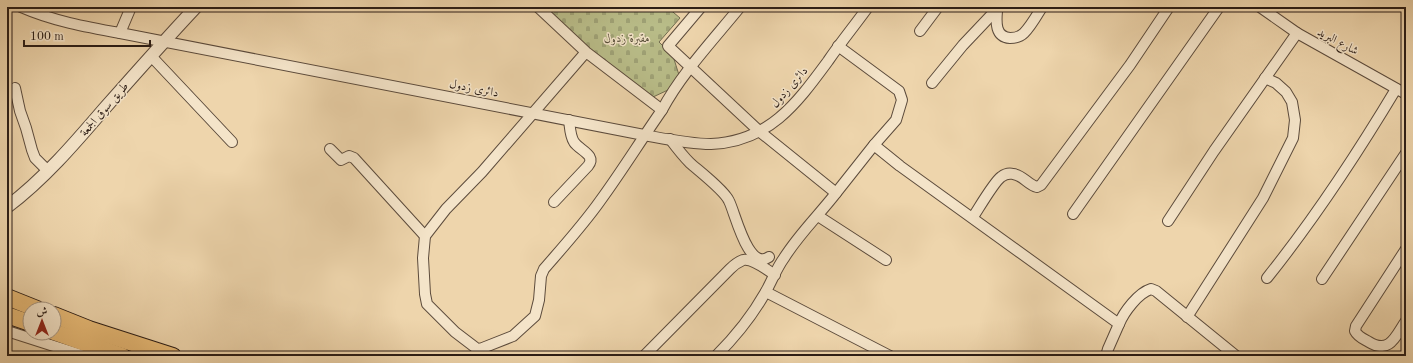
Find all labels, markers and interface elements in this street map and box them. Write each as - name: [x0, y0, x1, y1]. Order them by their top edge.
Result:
- scale bar: [24, 22, 150, 48]
- street label: شارع البريد: [1313, 26, 1360, 61]
- text: 100 m: [30, 31, 64, 43]
- park label: مقبرة زدول: [604, 33, 650, 46]
- street label: دائرى زدول: [769, 65, 811, 111]
- street label: دائرى زدول: [448, 78, 499, 101]
- street label: طريق سوق الجمعة: [78, 80, 132, 140]
- north arrow: [22, 301, 62, 341]
- text: ش: [37, 307, 48, 318]

